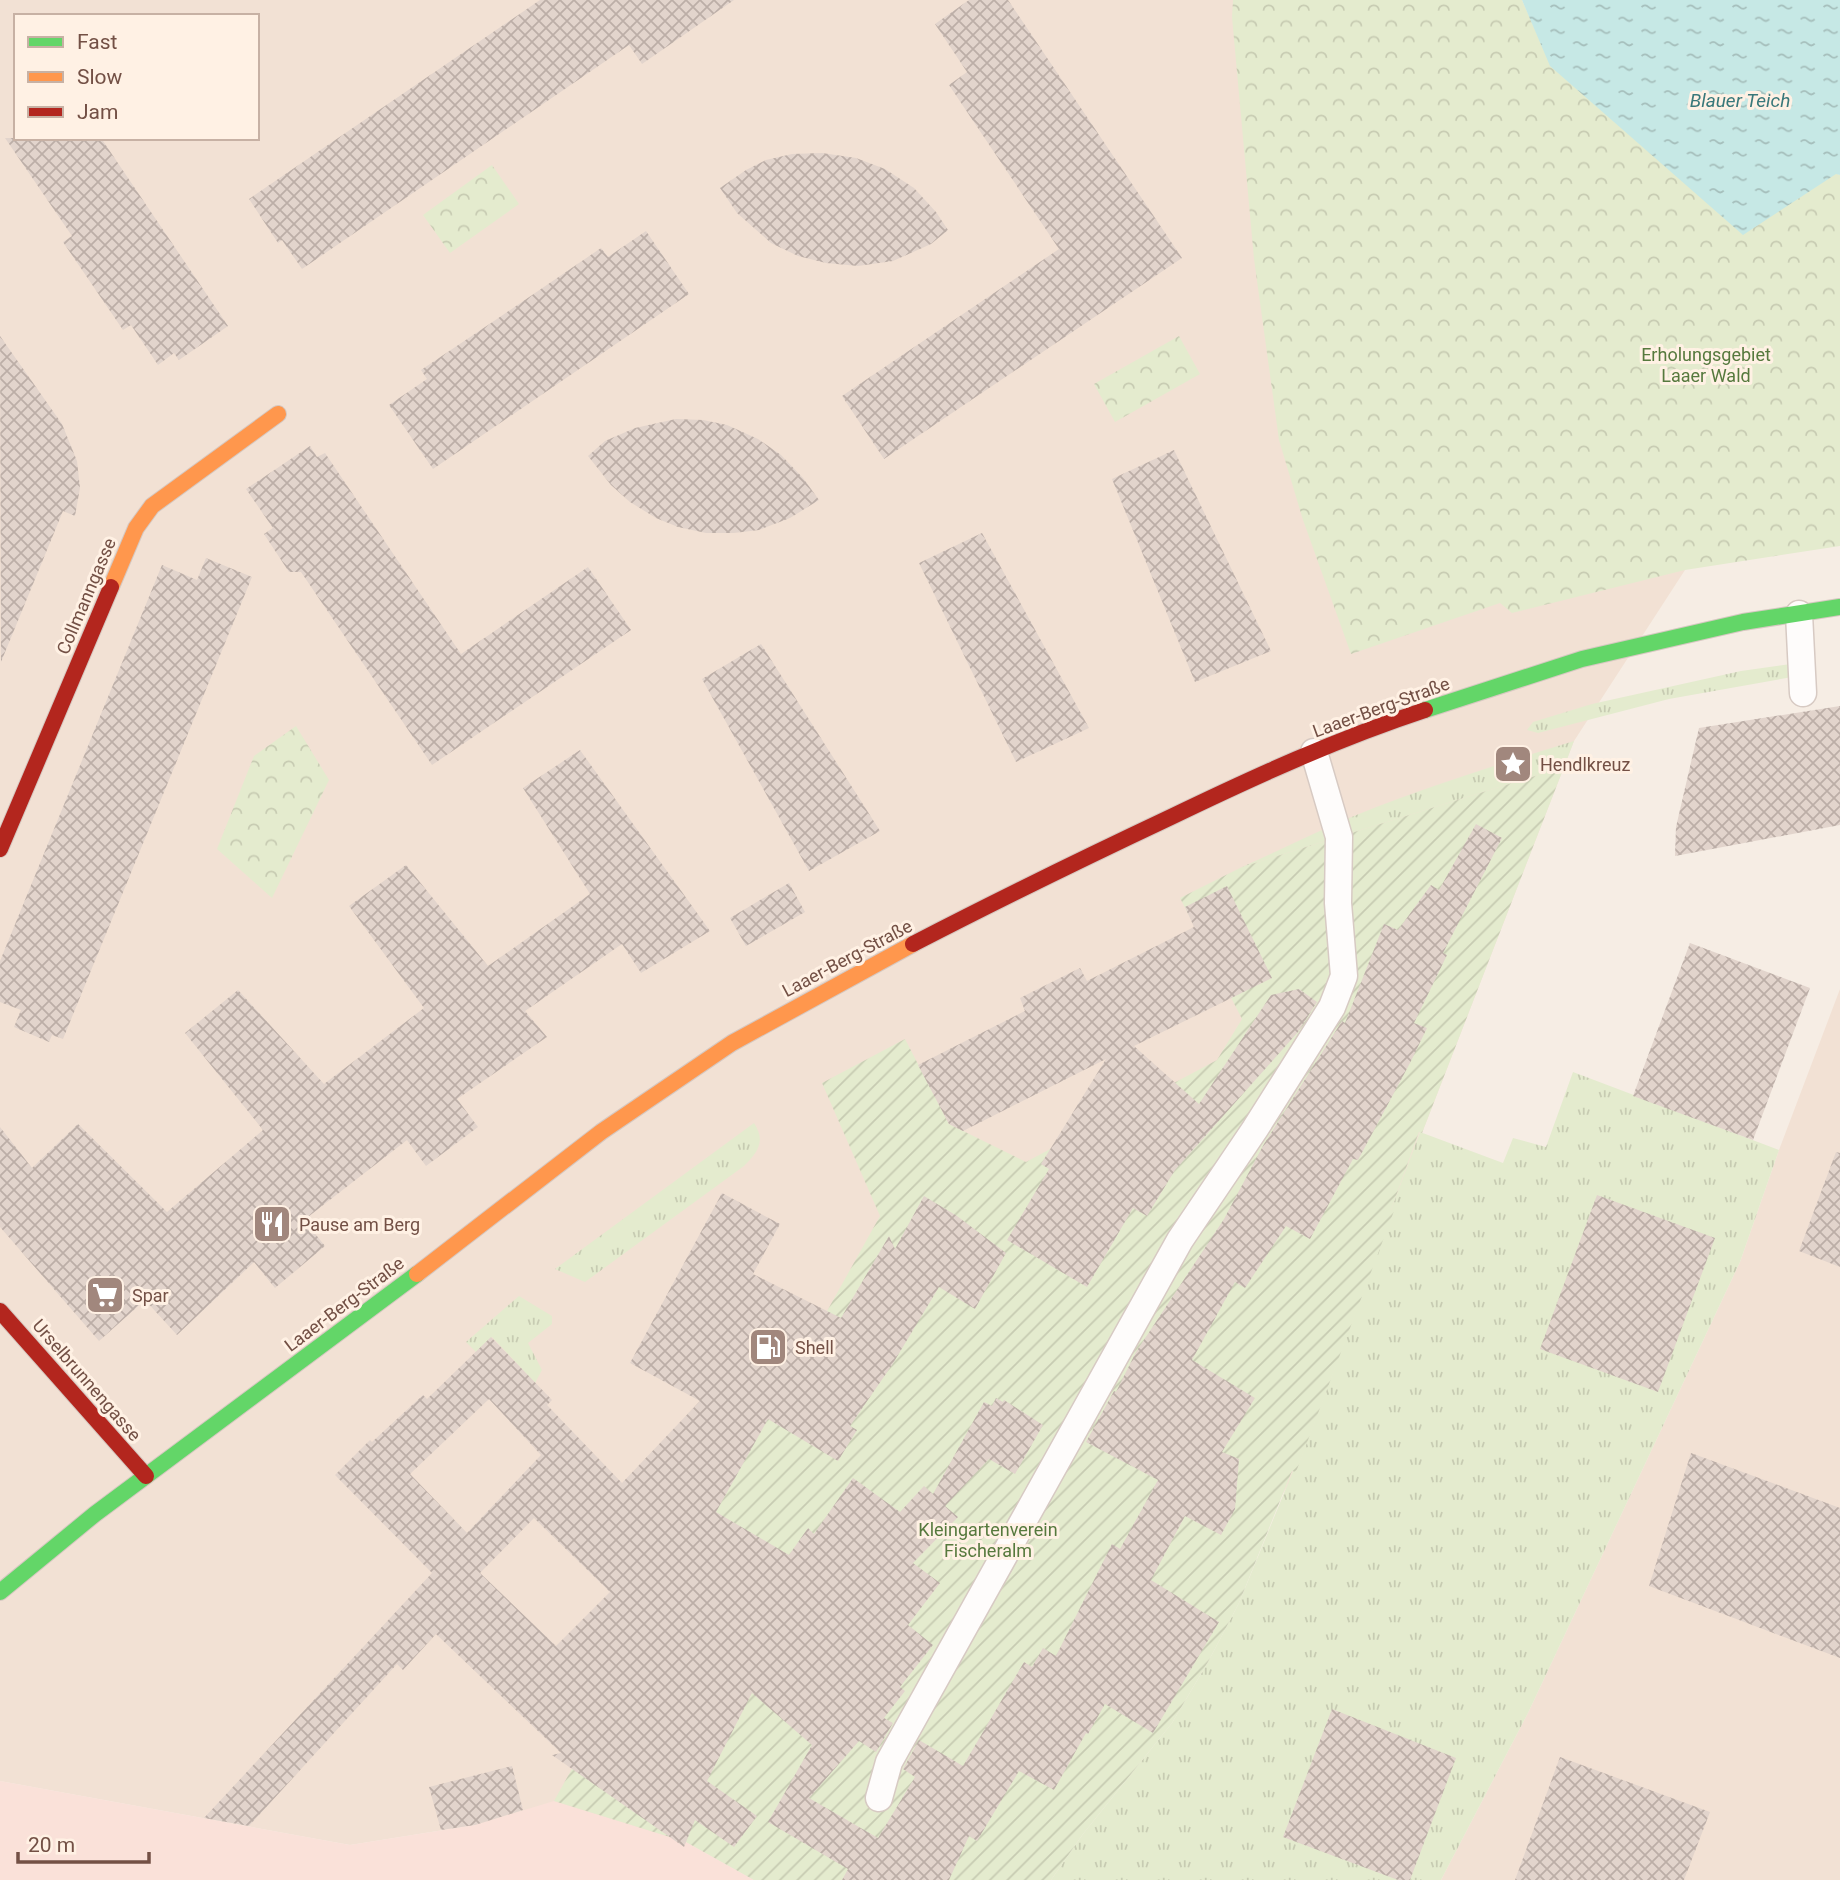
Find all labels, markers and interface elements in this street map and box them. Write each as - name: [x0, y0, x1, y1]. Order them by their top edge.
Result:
- legend: [14, 14, 259, 140]
- text: Fast: [77, 30, 118, 54]
- text: Slow: [77, 65, 123, 89]
- water label: Blauer Teich: [1690, 89, 1790, 112]
- text: Jam: [77, 100, 118, 124]
- park label: Erholungsgebiet Laaer Wald: [1641, 344, 1771, 386]
- street label: Collmanngasse: [52, 535, 120, 657]
- street label: Laaer-Berg-Straße: [1310, 672, 1452, 742]
- place icon: Hendlkreuz: [1492, 743, 1534, 785]
- place label: Hendlkreuz: [1540, 754, 1630, 775]
- street label: Laaer-Berg-Straße: [778, 915, 916, 1001]
- restaurant icon: Pause am Berg: [251, 1203, 293, 1245]
- place label: Pause am Berg: [299, 1214, 420, 1235]
- street label: Laaer-Berg-Straße: [280, 1252, 408, 1356]
- supermarket icon: Spar: [84, 1274, 126, 1316]
- place label: Spar: [132, 1285, 169, 1306]
- street label: Urselbrunnengasse: [28, 1315, 146, 1445]
- fuel station icon: Shell: [747, 1326, 789, 1368]
- place label: Shell: [795, 1337, 834, 1358]
- park label: Kleingartenverein Fischeralm: [918, 1519, 1058, 1561]
- scale bar: [18, 1820, 149, 1864]
- text: 20 m: [28, 1833, 75, 1857]

